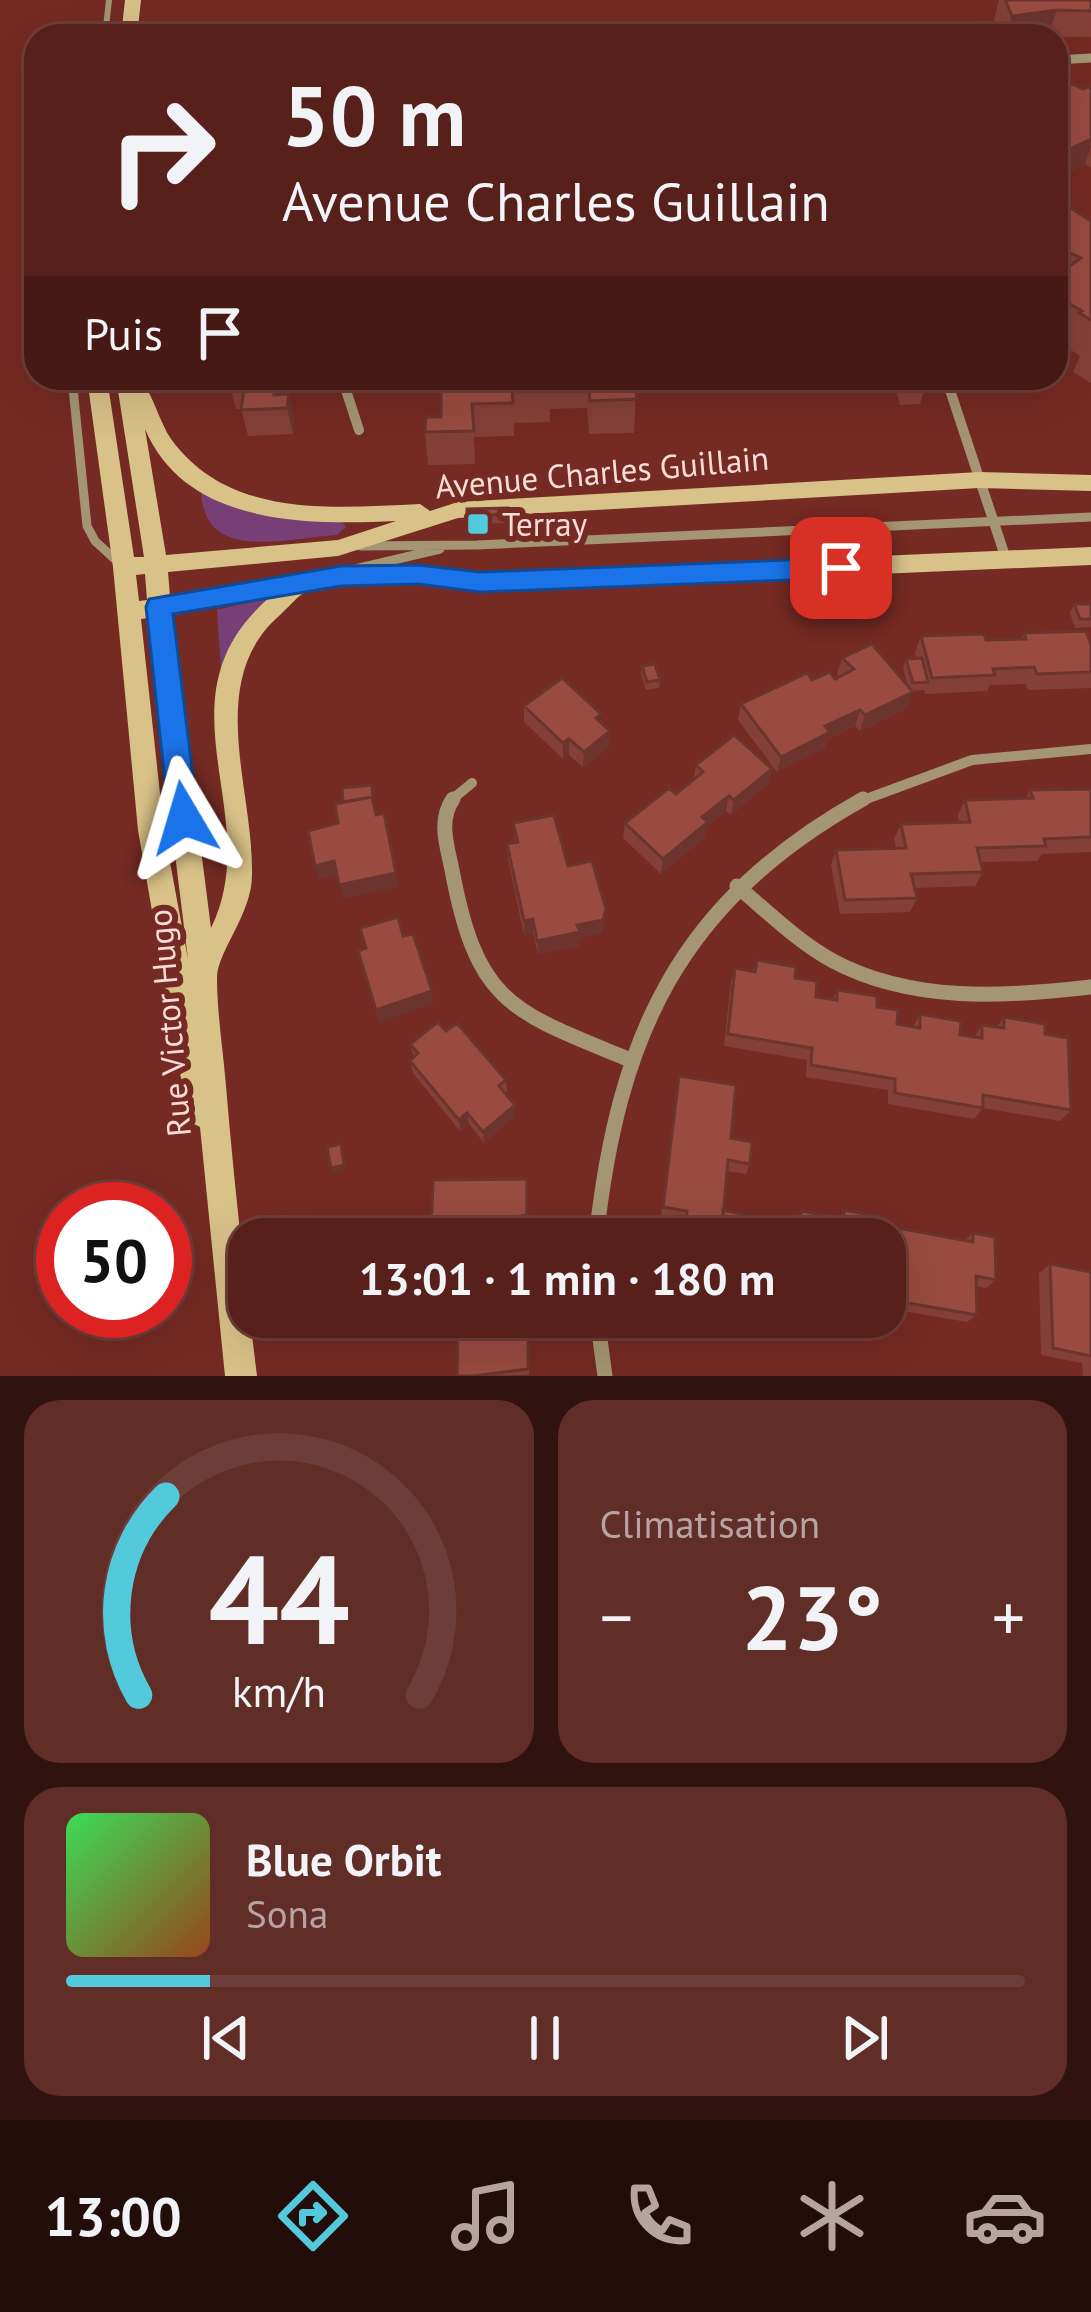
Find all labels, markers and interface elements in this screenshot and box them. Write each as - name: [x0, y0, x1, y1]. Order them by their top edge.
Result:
- text: 50 m: [282, 60, 466, 169]
- icon: right: [84, 72, 240, 228]
- text: Avenue Charles Guillain: [282, 166, 830, 236]
- icon: arrive: [187, 300, 253, 366]
- text: Puis: [84, 304, 163, 362]
- street label: Avenue Charles Guillain: [433, 435, 771, 508]
- place label: Terray: [502, 502, 588, 545]
- marker: Terray: [465, 511, 491, 537]
- pin: [790, 517, 892, 619]
- icon: arrive: [808, 535, 874, 601]
- position arrow: [121, 755, 247, 881]
- street label: Rue Victor Hugo: [137, 908, 200, 1139]
- speed limit sign: 50: [36, 1182, 192, 1338]
- text: 13:01 · 1 min · 180 m: [359, 1249, 775, 1307]
- text: Climatisation: [600, 1498, 820, 1549]
- text: 44: [208, 1517, 350, 1678]
- text: 23°: [742, 1558, 883, 1675]
- text: −: [600, 1574, 633, 1659]
- text: +: [992, 1574, 1025, 1659]
- text: km/h: [232, 1662, 326, 1718]
- text: Blue Orbit: [246, 1830, 442, 1888]
- text: Sona: [246, 1888, 328, 1939]
- icon: previous: [193, 2005, 259, 2071]
- icon: pause: [512, 2005, 578, 2071]
- icon: next: [832, 2005, 898, 2071]
- icon: directions: [271, 2174, 355, 2258]
- icon: music: [444, 2174, 528, 2258]
- icon: phone: [617, 2174, 701, 2258]
- icon: climate: [790, 2174, 874, 2258]
- icon: car: [963, 2174, 1047, 2258]
- text: 13:00: [45, 2181, 182, 2251]

